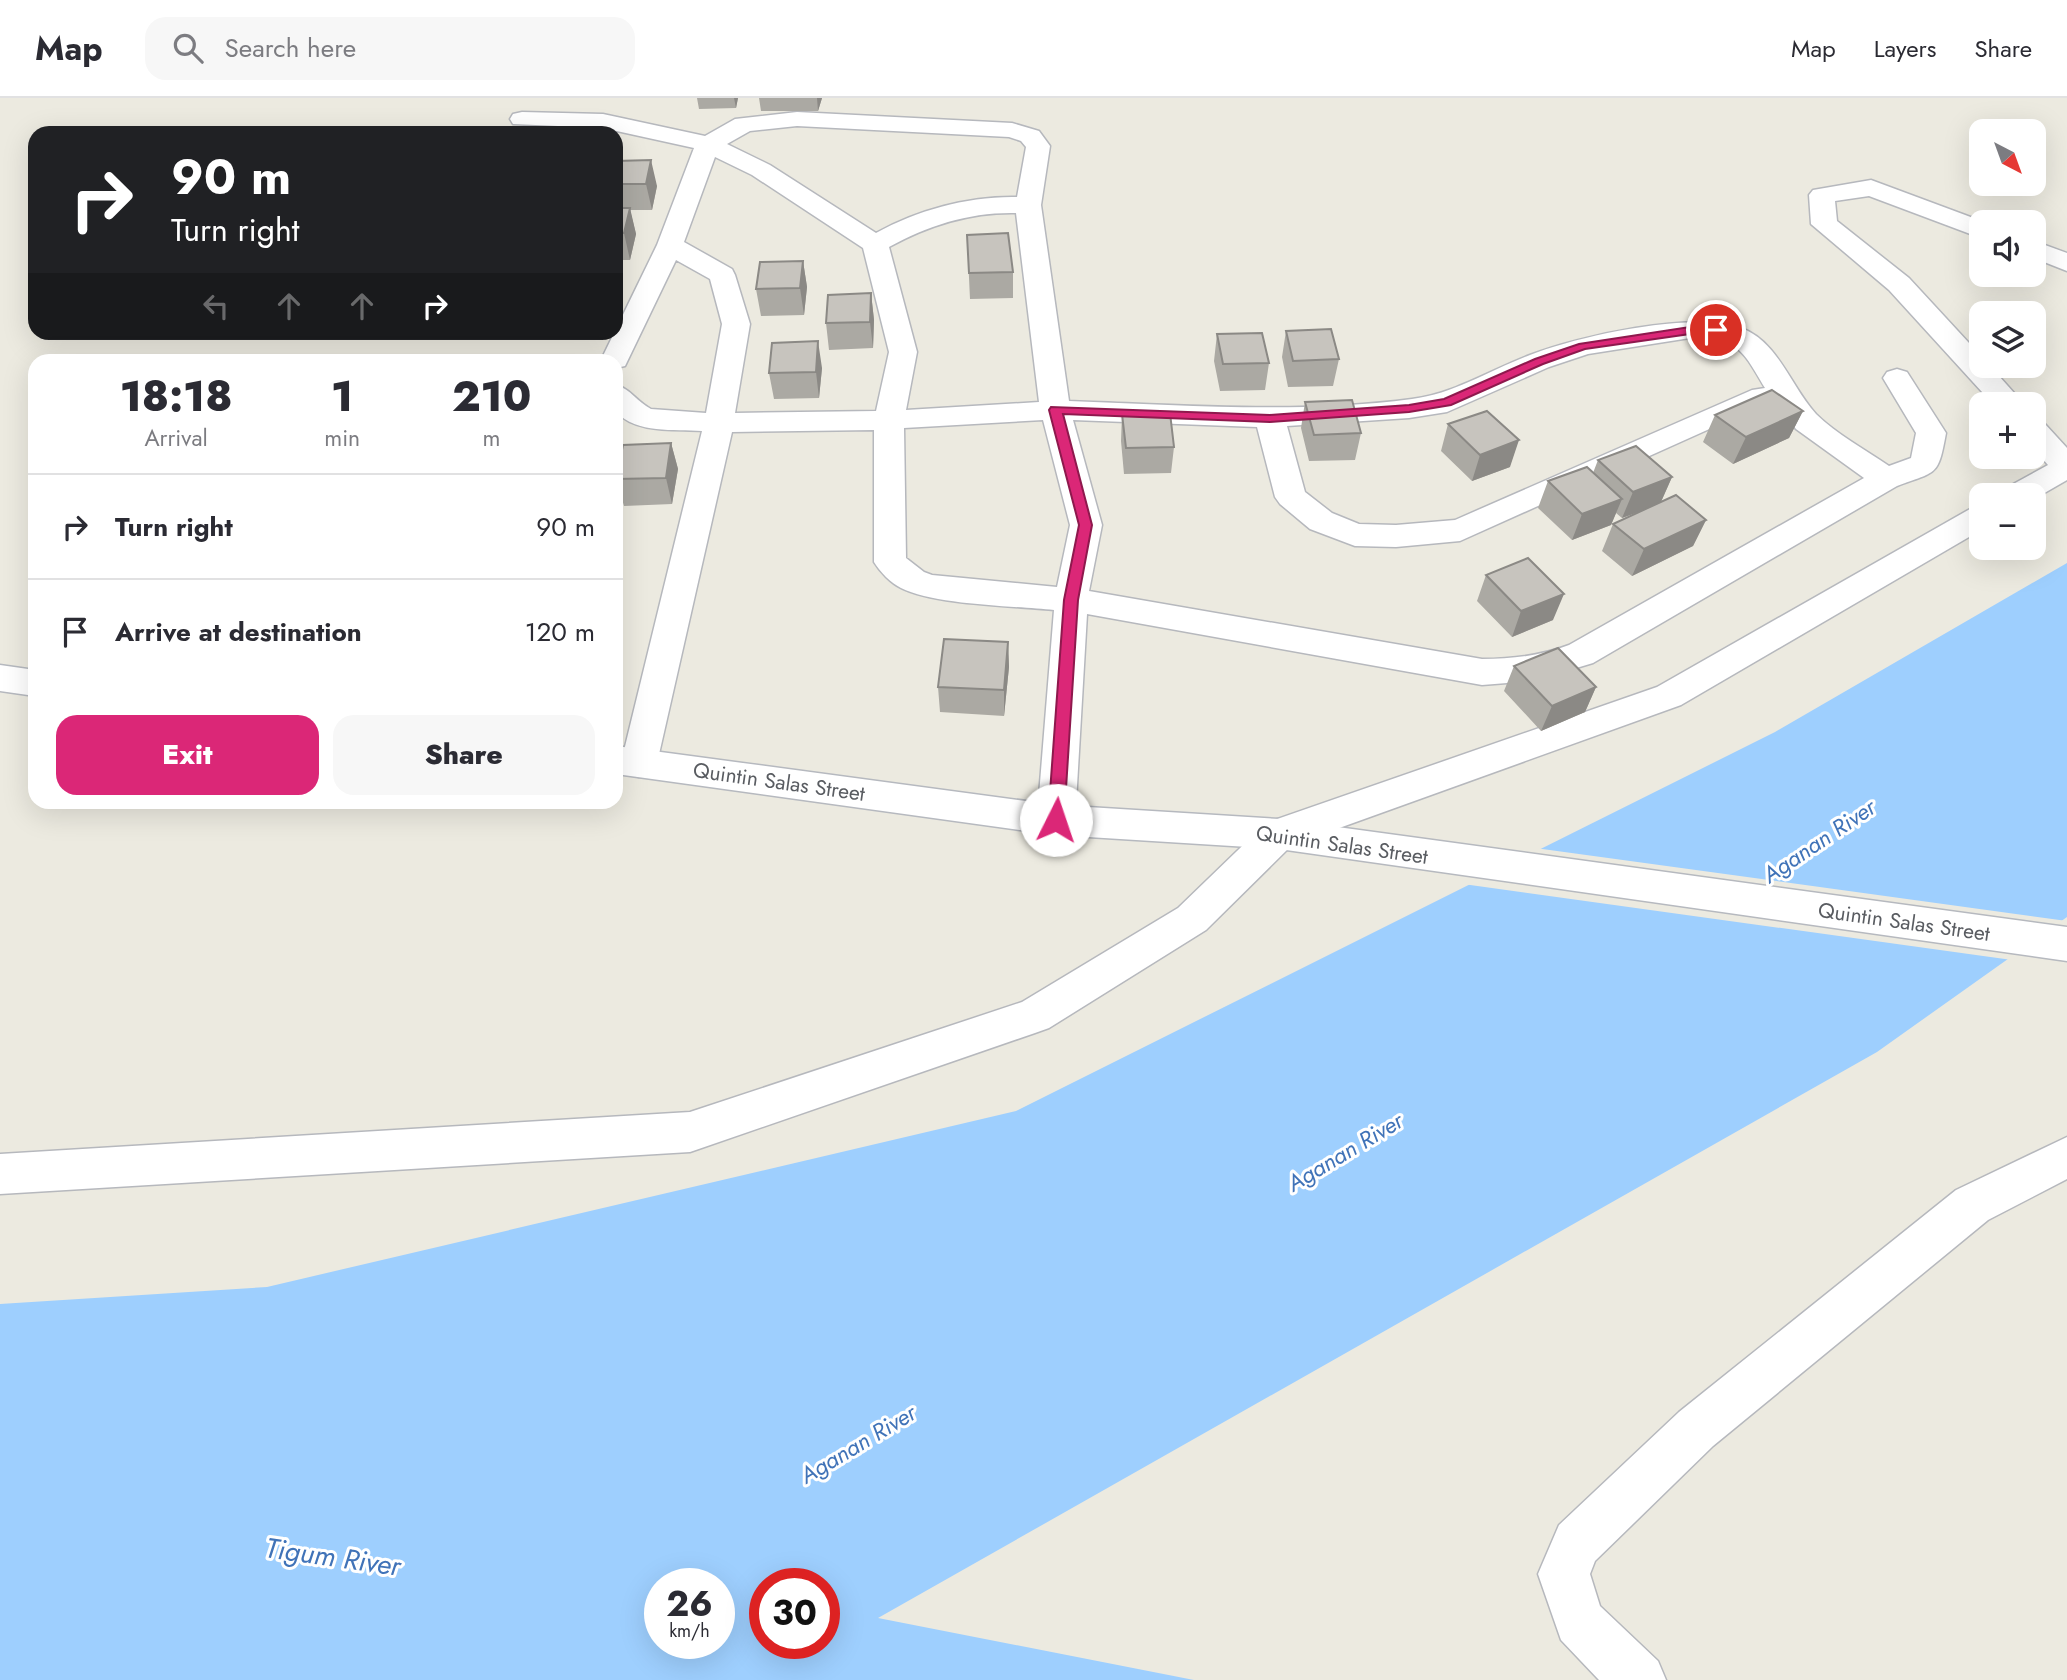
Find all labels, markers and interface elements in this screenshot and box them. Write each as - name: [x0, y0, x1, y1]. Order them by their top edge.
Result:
- search box: [145, 17, 635, 80]
- text: Map: [35, 25, 103, 72]
- icon: search: [169, 29, 207, 67]
- text: Search here: [225, 29, 356, 67]
- text: Map: [1791, 31, 1836, 66]
- text: Layers: [1874, 31, 1936, 66]
- text: Share: [1974, 31, 2032, 66]
- north arrow: [1969, 119, 2046, 196]
- map controls: [1969, 119, 2046, 560]
- text: 90 m: [171, 142, 291, 212]
- icon: right: [56, 154, 147, 245]
- text: Turn right: [171, 207, 300, 253]
- button: sound: [1969, 210, 2046, 287]
- icon: left: [197, 287, 235, 325]
- icon: ahead: [270, 287, 308, 325]
- icon: ahead: [343, 287, 381, 325]
- icon: right: [416, 287, 454, 325]
- pin: [1686, 300, 1746, 360]
- button: layers: [1969, 301, 2046, 378]
- icon: arrive: [1697, 311, 1735, 349]
- text: 18:18: [120, 366, 232, 427]
- text: 1: [331, 366, 353, 427]
- text: 210: [452, 366, 531, 427]
- button: +: [1969, 392, 2046, 469]
- text: Arrival: [144, 421, 208, 455]
- text: min: [324, 421, 360, 455]
- text: m: [483, 421, 501, 455]
- button: −: [1969, 483, 2046, 560]
- icon: right: [56, 508, 94, 546]
- text: Turn right: [115, 508, 233, 546]
- text: 90 m: [536, 508, 595, 546]
- icon: arrive: [56, 613, 94, 651]
- text: Arrive at destination: [115, 613, 362, 651]
- text: 120 m: [525, 613, 595, 651]
- button: Exit: [56, 715, 319, 795]
- button: Share: [333, 715, 595, 795]
- street label: Quintin Salas Street: [691, 755, 867, 809]
- position arrow: [1019, 783, 1093, 857]
- water label: Aganan River: [1755, 790, 1884, 892]
- street label: Quintin Salas Street: [1254, 818, 1430, 872]
- street label: Quintin Salas Street: [1816, 895, 1992, 949]
- water label: Aganan River: [1280, 1103, 1411, 1201]
- water label: Aganan River: [793, 1395, 924, 1493]
- water label: Tigum River: [263, 1527, 405, 1587]
- speed limit sign: 30: [749, 1568, 840, 1659]
- text: 26: [666, 1579, 713, 1629]
- text: km/h: [669, 1618, 710, 1644]

